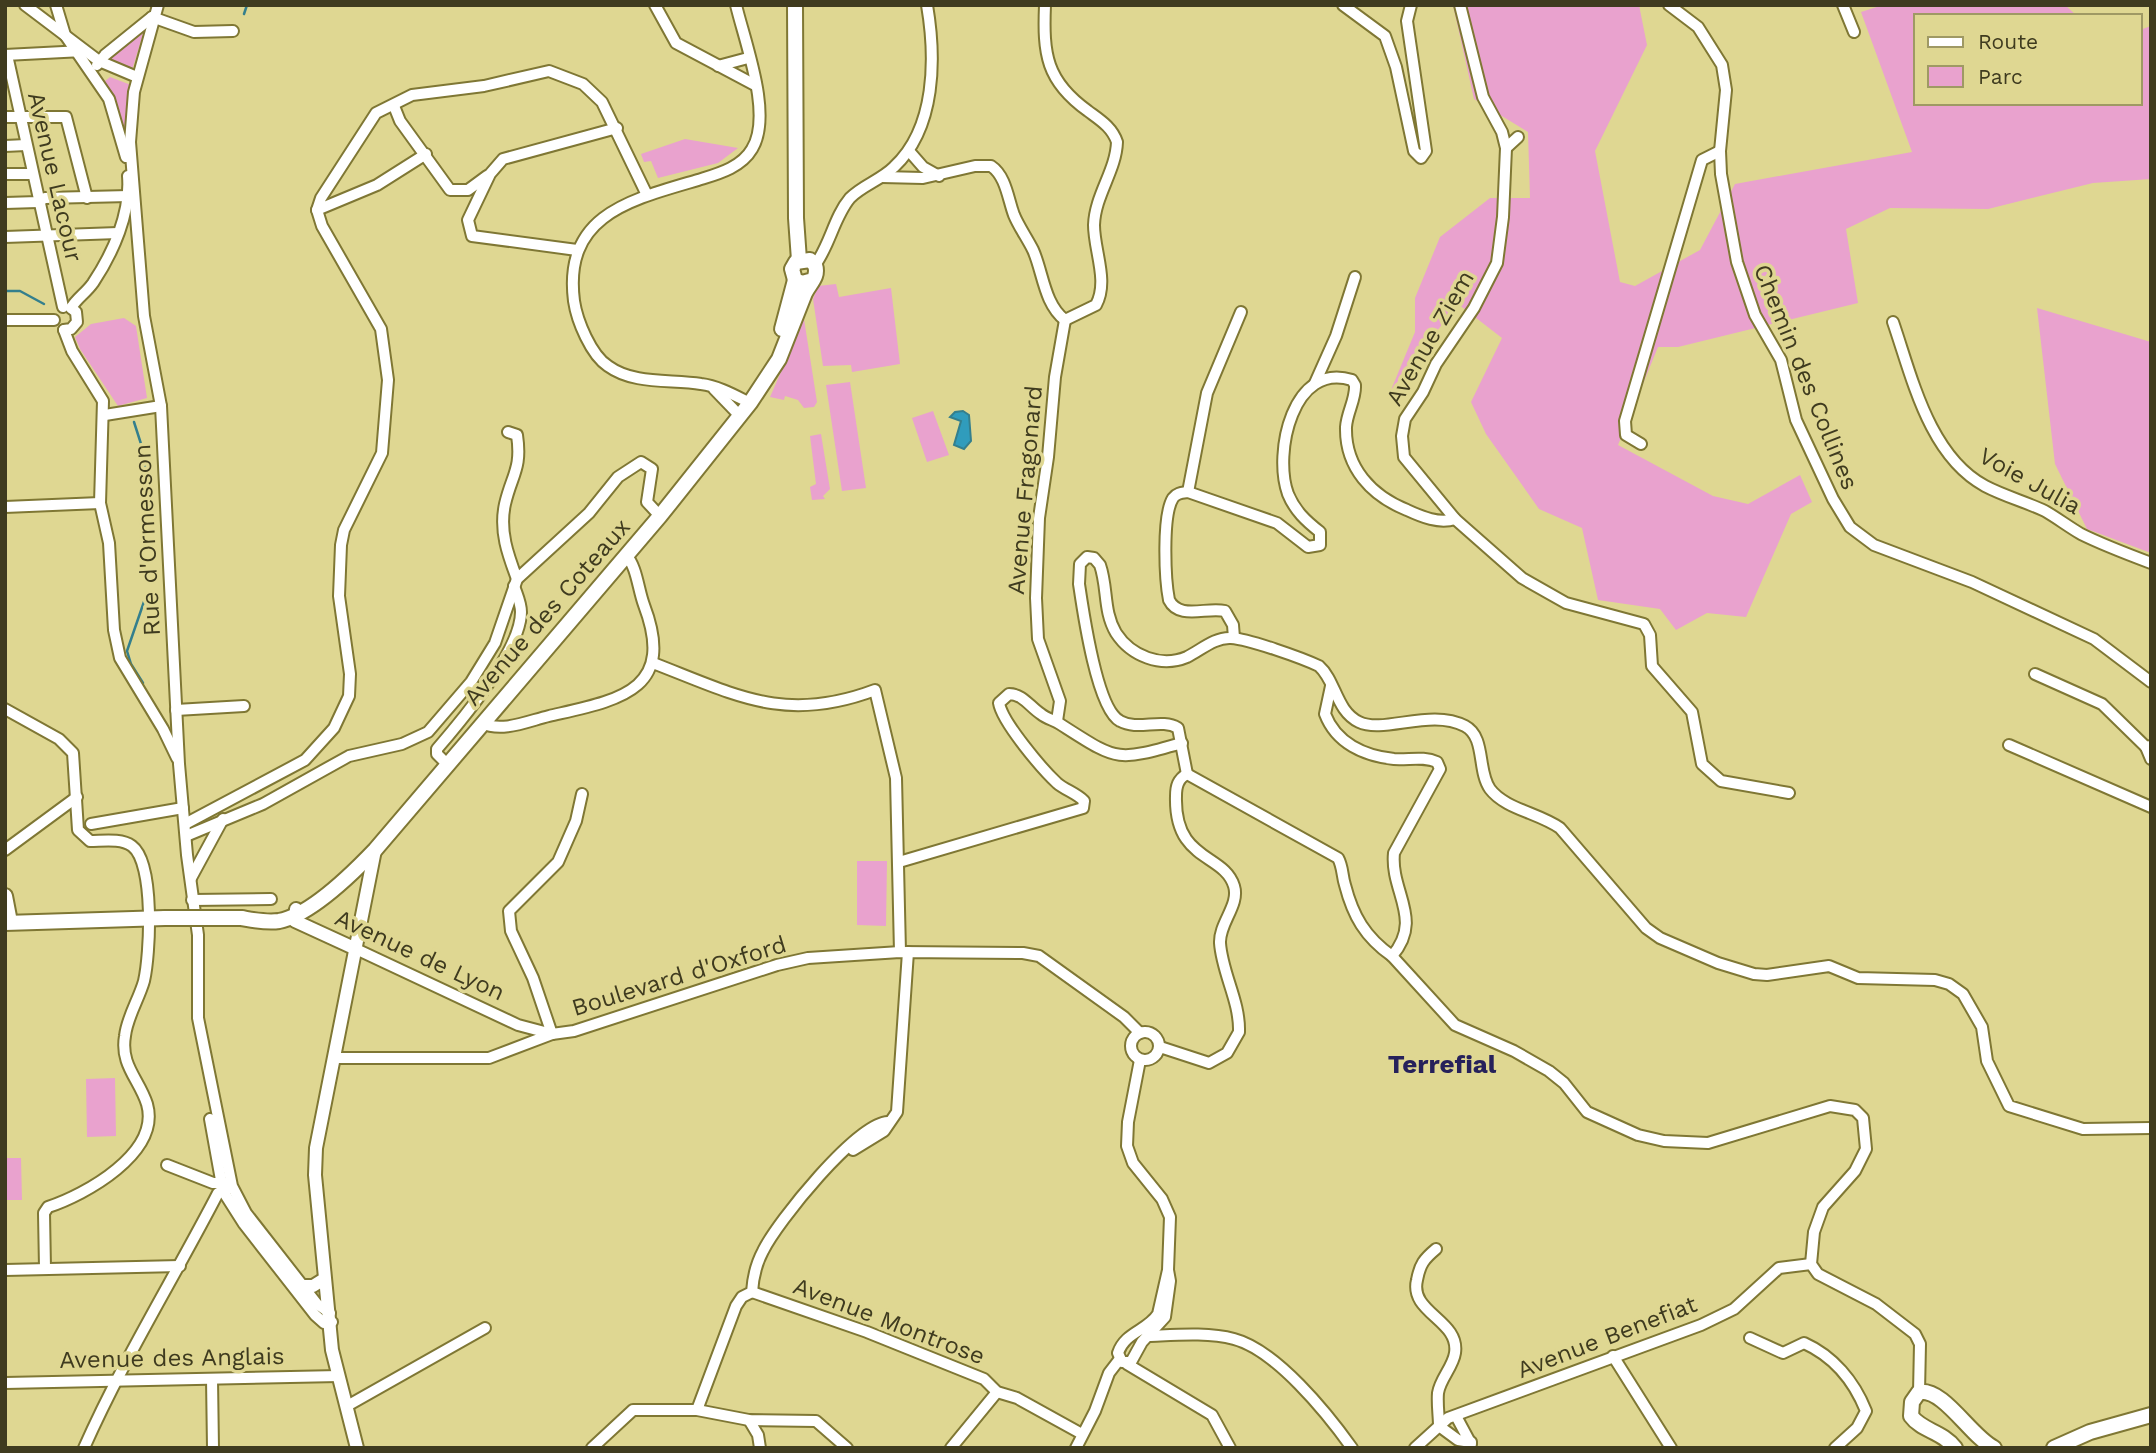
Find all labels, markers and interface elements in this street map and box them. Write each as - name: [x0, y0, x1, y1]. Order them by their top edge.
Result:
- legend: [1914, 14, 2142, 105]
- text: Route: [1978, 29, 2038, 54]
- text: Parc: [1978, 64, 2023, 89]
- street label: Avenue Lacour: [22, 89, 88, 265]
- street label: Chemin des Collines: [1748, 260, 1864, 494]
- street label: Avenue Ziem: [1380, 265, 1480, 411]
- street label: Avenue Fragonard: [1002, 384, 1048, 596]
- street label: Voie Julia: [1974, 442, 2086, 520]
- street label: Rue d'Ormesson: [128, 443, 166, 637]
- street label: Avenue des Coteaux: [458, 513, 636, 711]
- street label: Avenue de Lyon: [331, 903, 509, 1007]
- street label: Boulevard d'Oxford: [568, 930, 790, 1022]
- district label: Terrefial: [1388, 1049, 1497, 1079]
- street label: Avenue Montrose: [789, 1272, 989, 1370]
- street label: Avenue Benefiat: [1513, 1290, 1701, 1384]
- street label: Avenue des Anglais: [59, 1342, 285, 1374]

